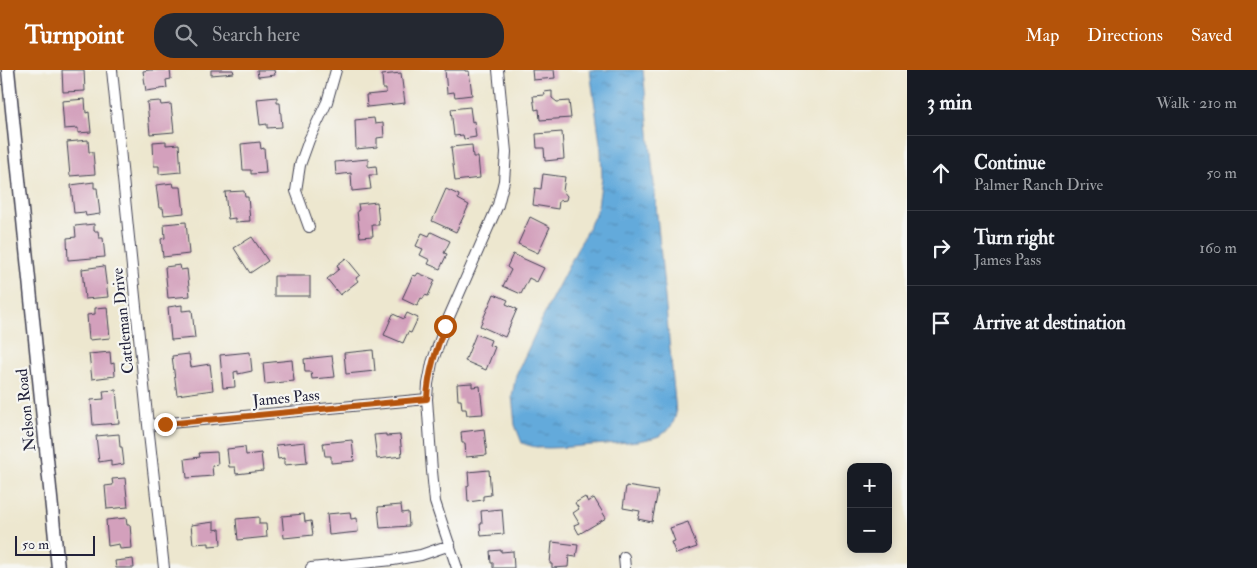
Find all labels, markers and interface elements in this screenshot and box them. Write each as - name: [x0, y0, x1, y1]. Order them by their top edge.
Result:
- search box: [154, 13, 504, 58]
- text: Turnpoint: [25, 20, 124, 51]
- icon: search: [172, 21, 200, 49]
- text: Search here: [212, 23, 300, 47]
- text: Map: [1026, 24, 1059, 47]
- text: Directions: [1087, 24, 1163, 47]
- text: Saved: [1191, 24, 1232, 47]
- text: 3 min: [927, 89, 972, 116]
- text: Walk · 210 m: [1156, 93, 1237, 113]
- text: Continue: [974, 151, 1045, 175]
- icon: ahead: [927, 159, 955, 187]
- text: 50 m: [1206, 163, 1237, 183]
- text: Palmer Ranch Drive: [974, 175, 1103, 195]
- text: Turn right: [974, 226, 1054, 250]
- icon: right: [927, 234, 955, 262]
- text: 160 m: [1199, 238, 1237, 258]
- text: James Pass: [974, 250, 1041, 270]
- street label: Cattleman Drive: [107, 267, 139, 375]
- icon: arrive: [927, 309, 955, 337]
- text: Arrive at destination: [974, 311, 1126, 335]
- route start: [434, 315, 457, 338]
- street label: Nelson Road: [12, 367, 40, 452]
- street label: James Pass: [251, 385, 320, 412]
- route end: [154, 413, 177, 436]
- map controls: [847, 463, 892, 553]
- button: +: [847, 463, 892, 508]
- button: −: [847, 508, 892, 553]
- scale bar: [15, 533, 95, 556]
- text: 50 m: [22, 536, 49, 553]

